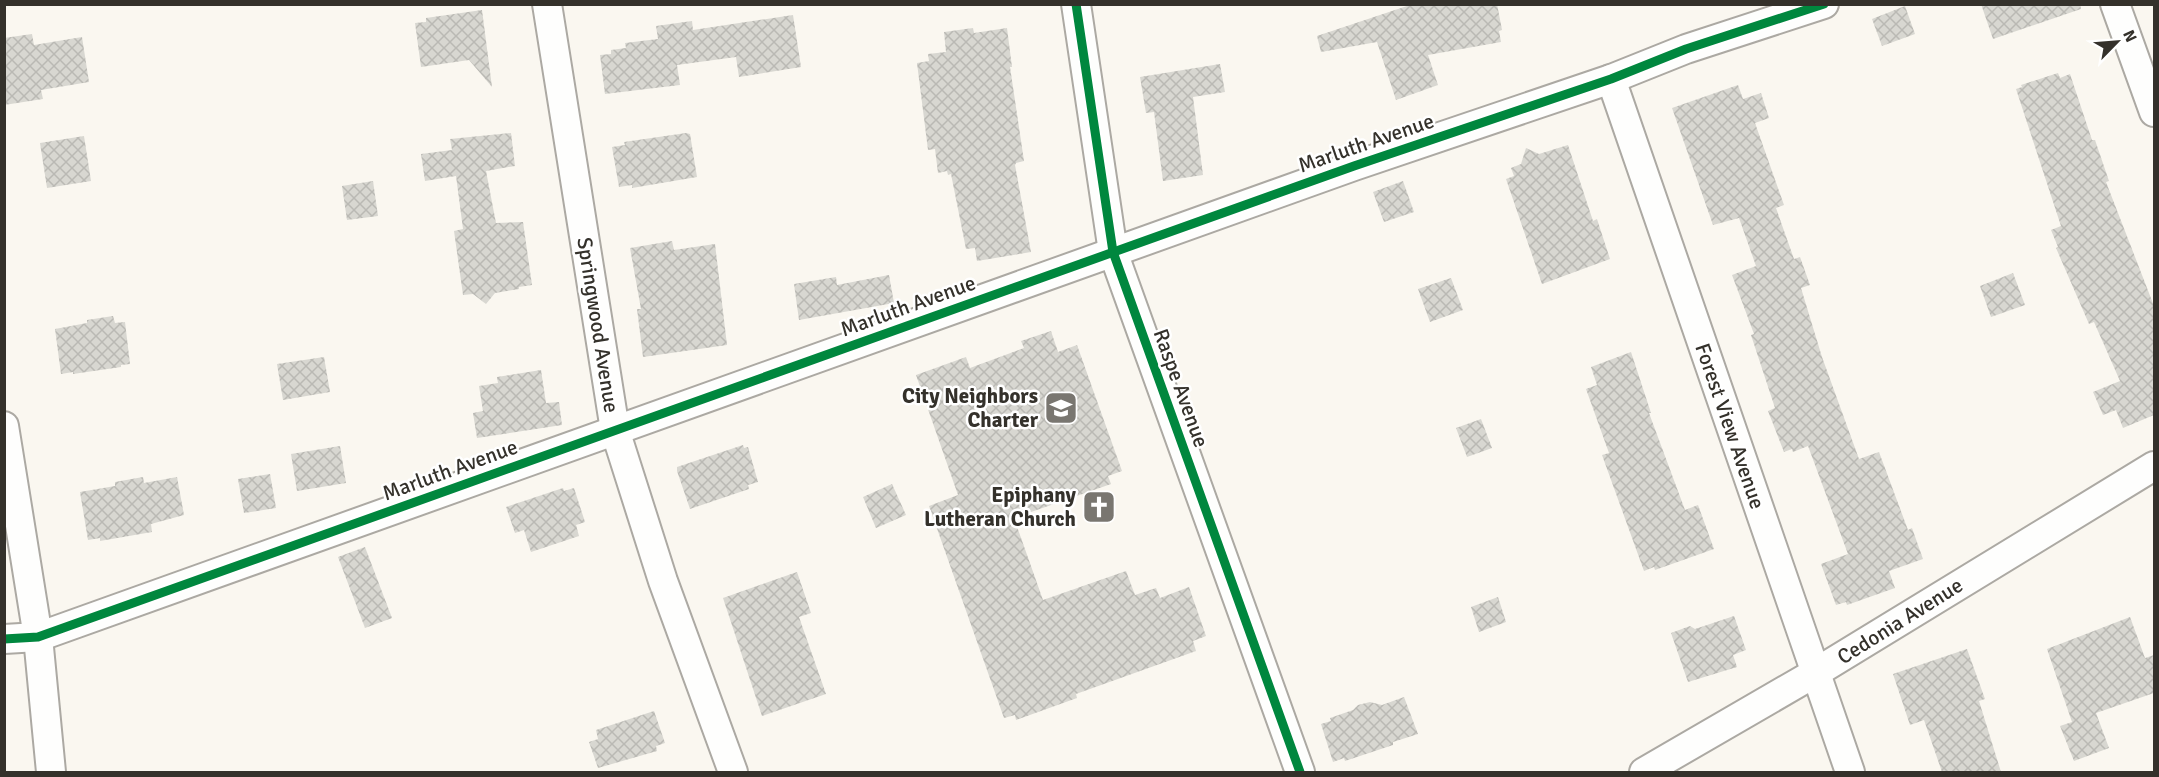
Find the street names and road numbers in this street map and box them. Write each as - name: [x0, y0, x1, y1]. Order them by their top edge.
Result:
- street label: Marluth Avenue: [1295, 108, 1437, 178]
- street label: Springwood Avenue: [571, 235, 625, 415]
- street label: Marluth Avenue: [837, 270, 979, 342]
- street label: Raspe Avenue: [1148, 325, 1214, 451]
- street label: Forest View Avenue: [1689, 340, 1771, 512]
- street label: Marluth Avenue: [379, 434, 521, 506]
- street label: Cedonia Avenue: [1832, 572, 1968, 670]

